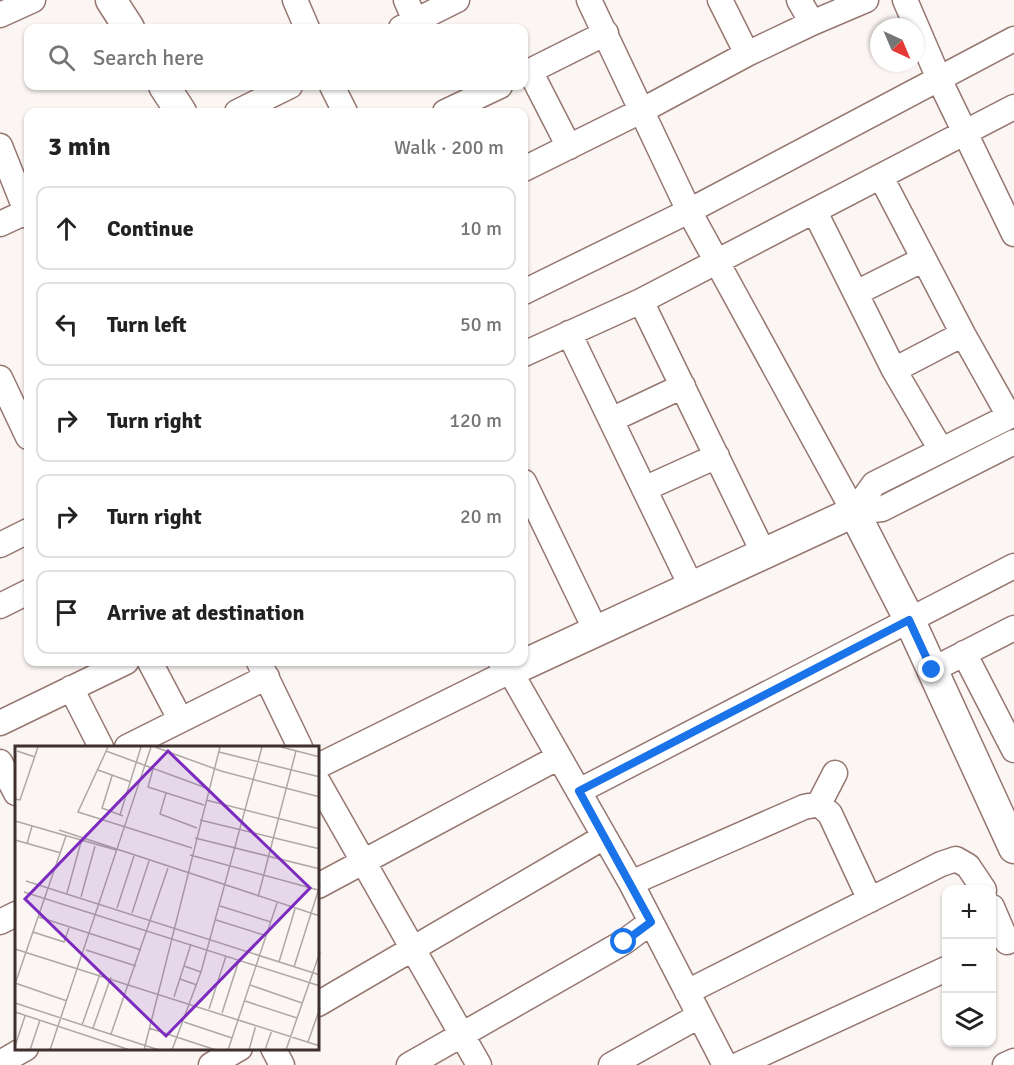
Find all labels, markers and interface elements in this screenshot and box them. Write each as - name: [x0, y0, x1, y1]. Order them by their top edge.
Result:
- north arrow: [870, 18, 924, 72]
- search box: [24, 24, 528, 90]
- icon: search: [45, 41, 78, 74]
- text: Search here: [93, 44, 204, 71]
- text: 3 min: [48, 131, 111, 163]
- text: Walk · 200 m: [394, 135, 504, 160]
- icon: ahead: [50, 212, 83, 245]
- text: Continue: [107, 215, 194, 242]
- text: 10 m: [460, 216, 502, 241]
- icon: left: [50, 308, 83, 341]
- text: Turn left: [107, 311, 187, 338]
- text: 50 m: [460, 312, 502, 337]
- icon: right: [50, 404, 83, 437]
- text: Turn right: [107, 407, 202, 434]
- text: 120 m: [449, 408, 502, 433]
- icon: right: [50, 500, 83, 533]
- text: Turn right: [107, 503, 202, 530]
- text: 20 m: [460, 504, 502, 529]
- icon: arrive: [50, 596, 83, 629]
- text: Arrive at destination: [107, 599, 304, 626]
- route end: [918, 656, 944, 682]
- inset map: [15, 746, 320, 1050]
- map controls: [942, 885, 996, 1047]
- button: +: [942, 885, 996, 939]
- route start: [610, 928, 636, 954]
- button: −: [942, 939, 996, 993]
- button: layers: [942, 993, 996, 1047]

